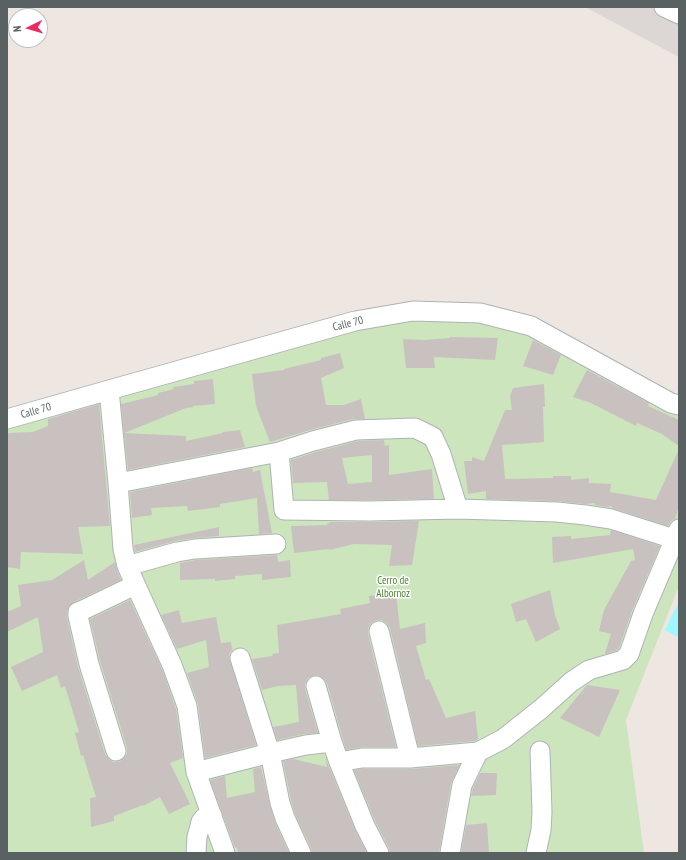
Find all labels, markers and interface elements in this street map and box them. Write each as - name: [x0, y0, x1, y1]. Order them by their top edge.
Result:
- north arrow: [8, 8, 48, 48]
- text: N: [10, 25, 24, 33]
- street label: Calle 70: [331, 314, 365, 334]
- street label: Calle 70: [19, 400, 53, 422]
- park label: Cerro de Albornoz: [376, 574, 410, 600]

